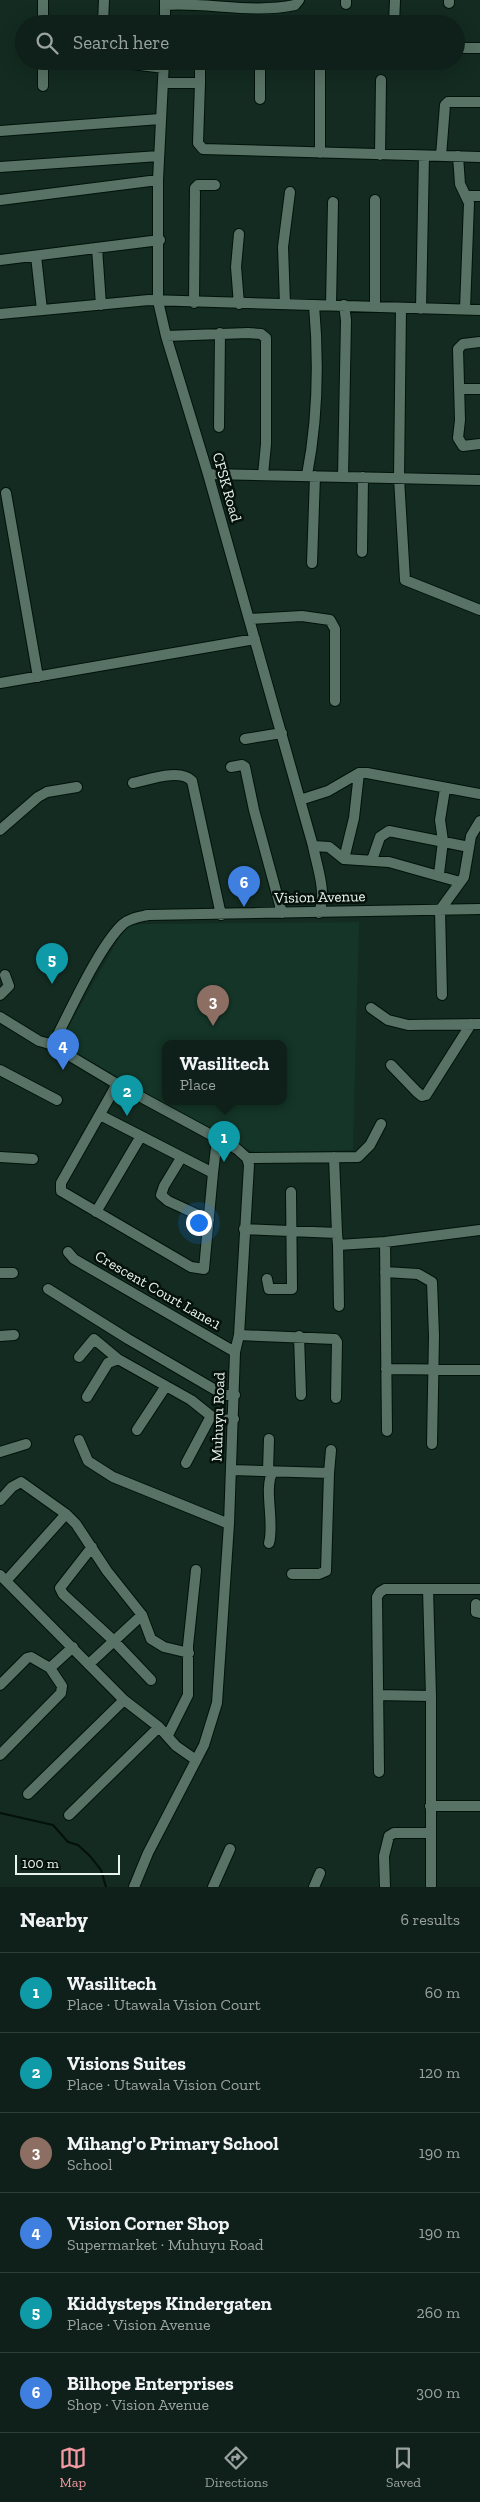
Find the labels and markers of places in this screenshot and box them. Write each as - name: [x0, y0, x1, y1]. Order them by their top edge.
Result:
- pin: 6: [228, 866, 260, 907]
- pin: 5: [36, 943, 68, 984]
- pin: 3: [197, 985, 229, 1026]
- pin: 4: [47, 1029, 79, 1070]
- pin: 2: [111, 1075, 143, 1116]
- pin: 1: [208, 1121, 240, 1162]

